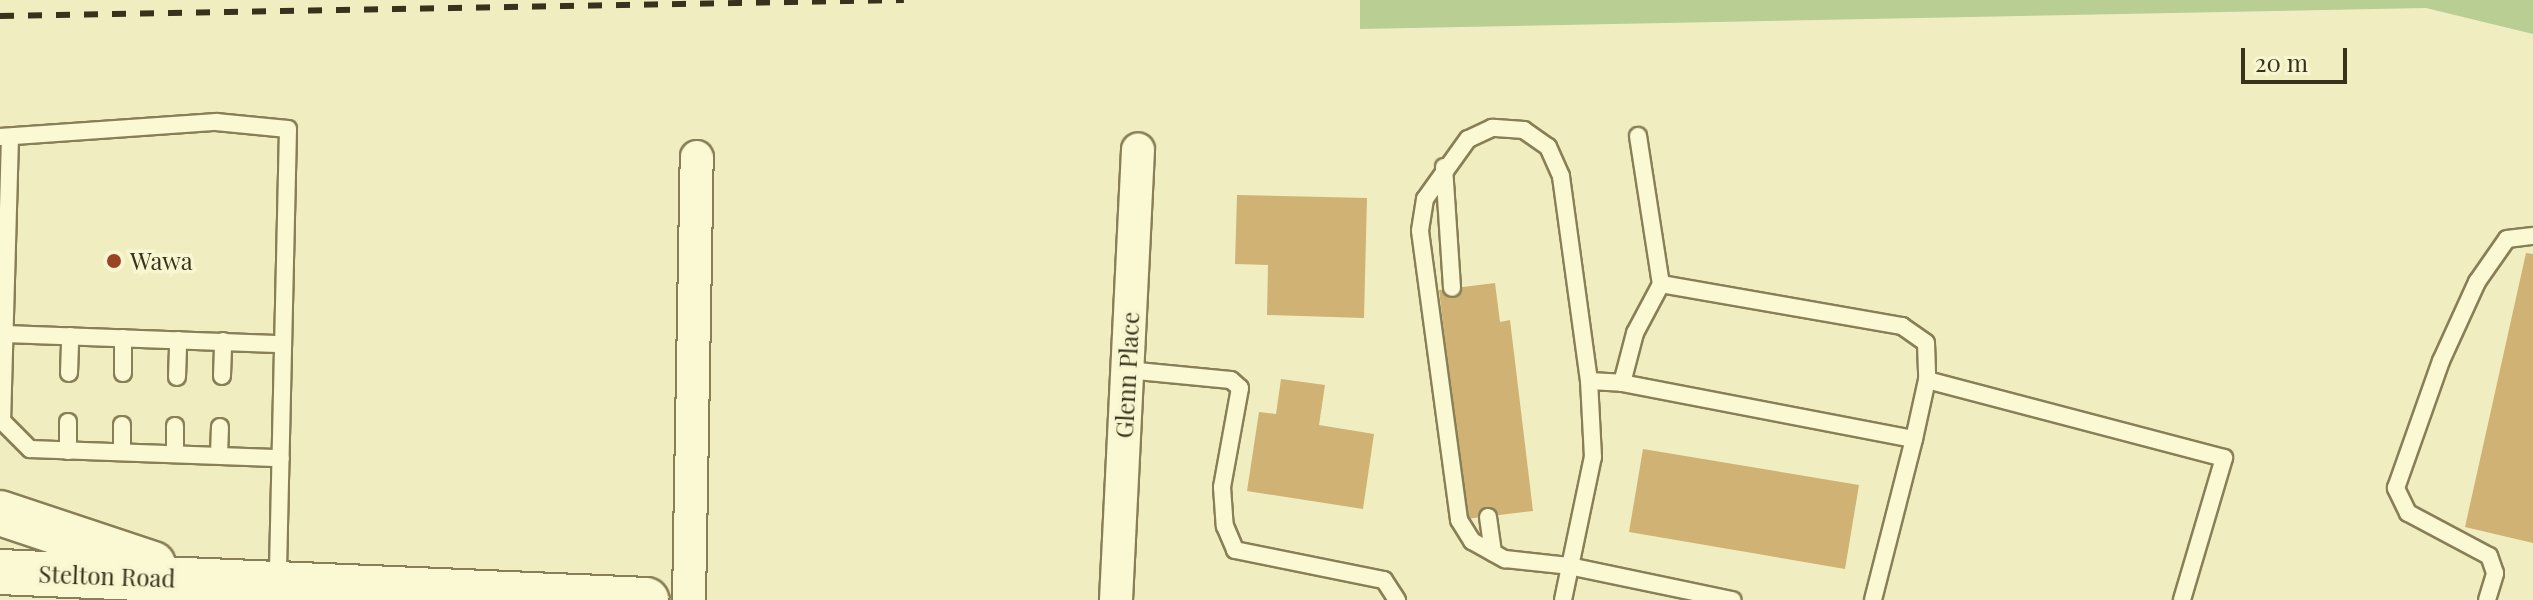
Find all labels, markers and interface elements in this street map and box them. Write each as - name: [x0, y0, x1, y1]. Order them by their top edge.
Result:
- scale bar: [2245, 32, 2351, 82]
- text: 20 m: [2255, 46, 2308, 78]
- place label: Wawa: [130, 247, 193, 275]
- marker: Wawa: [105, 252, 123, 270]
- street label: Glenn Place: [1109, 311, 1145, 439]
- street label: Stelton Road: [38, 559, 176, 593]

